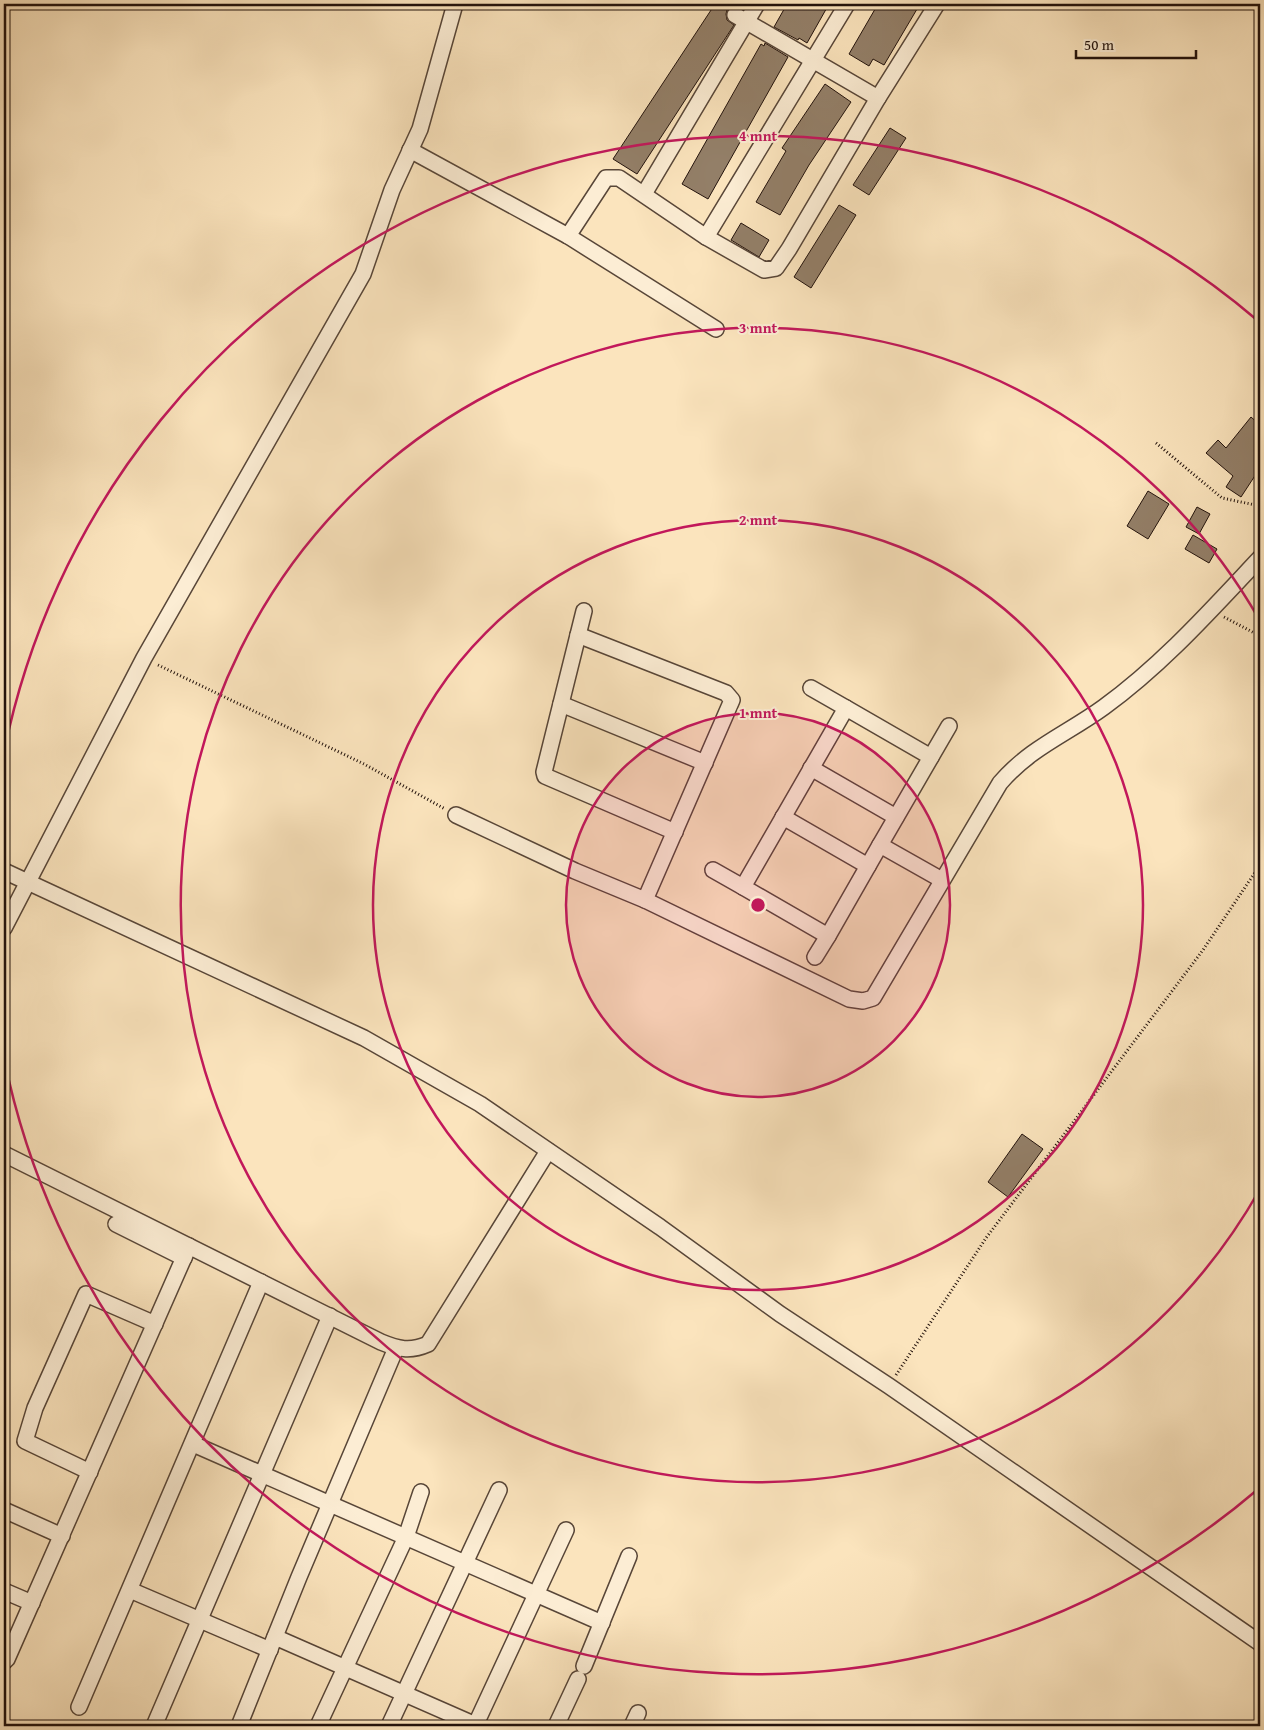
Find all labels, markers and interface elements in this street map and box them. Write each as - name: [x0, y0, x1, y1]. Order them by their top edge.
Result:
- scale bar: [1076, 28, 1196, 60]
- text: 50 m: [1084, 34, 1115, 55]
- text: 4 mnt: [739, 125, 778, 146]
- text: 3 mnt: [739, 317, 778, 338]
- text: 2 mnt: [739, 509, 778, 530]
- text: 1 mnt: [739, 702, 778, 723]
- centre of rings: [749, 896, 767, 914]

